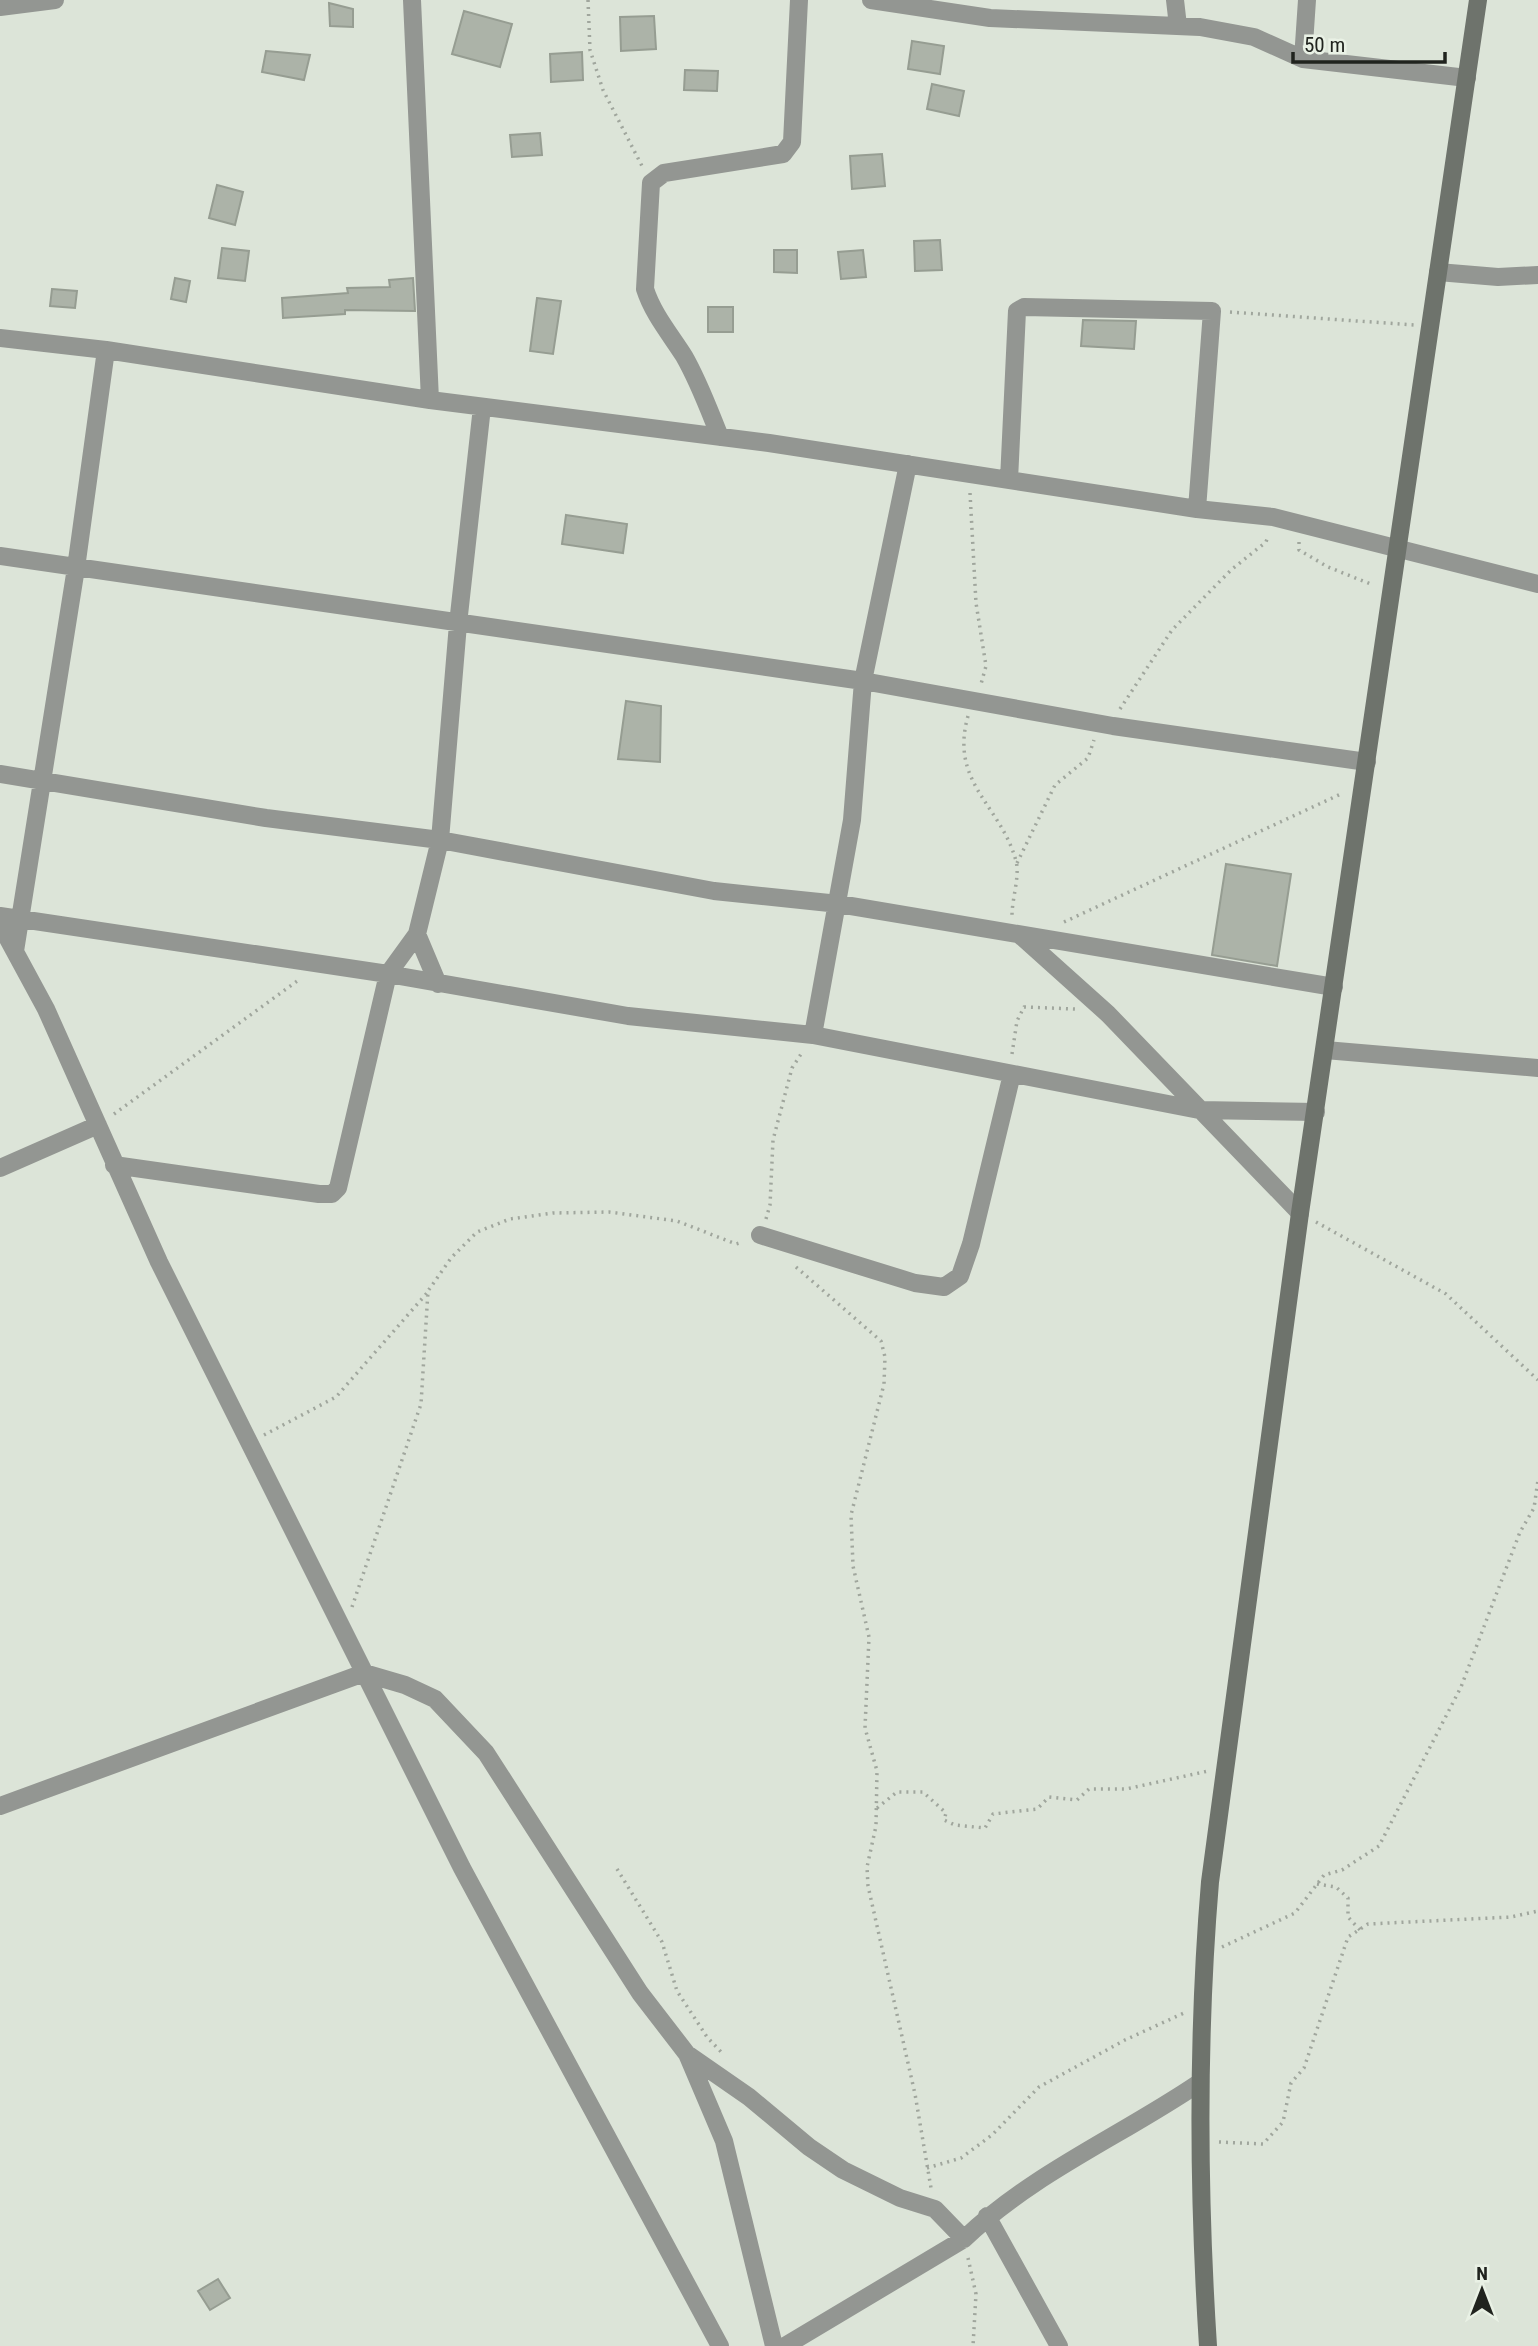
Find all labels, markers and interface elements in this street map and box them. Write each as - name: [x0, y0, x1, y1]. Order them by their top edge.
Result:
- scale bar: [1293, 21, 1445, 65]
- text: 50 m: [1304, 33, 1345, 57]
- north arrow: [1447, 2255, 1517, 2325]
- text: N: [1476, 2262, 1488, 2285]

